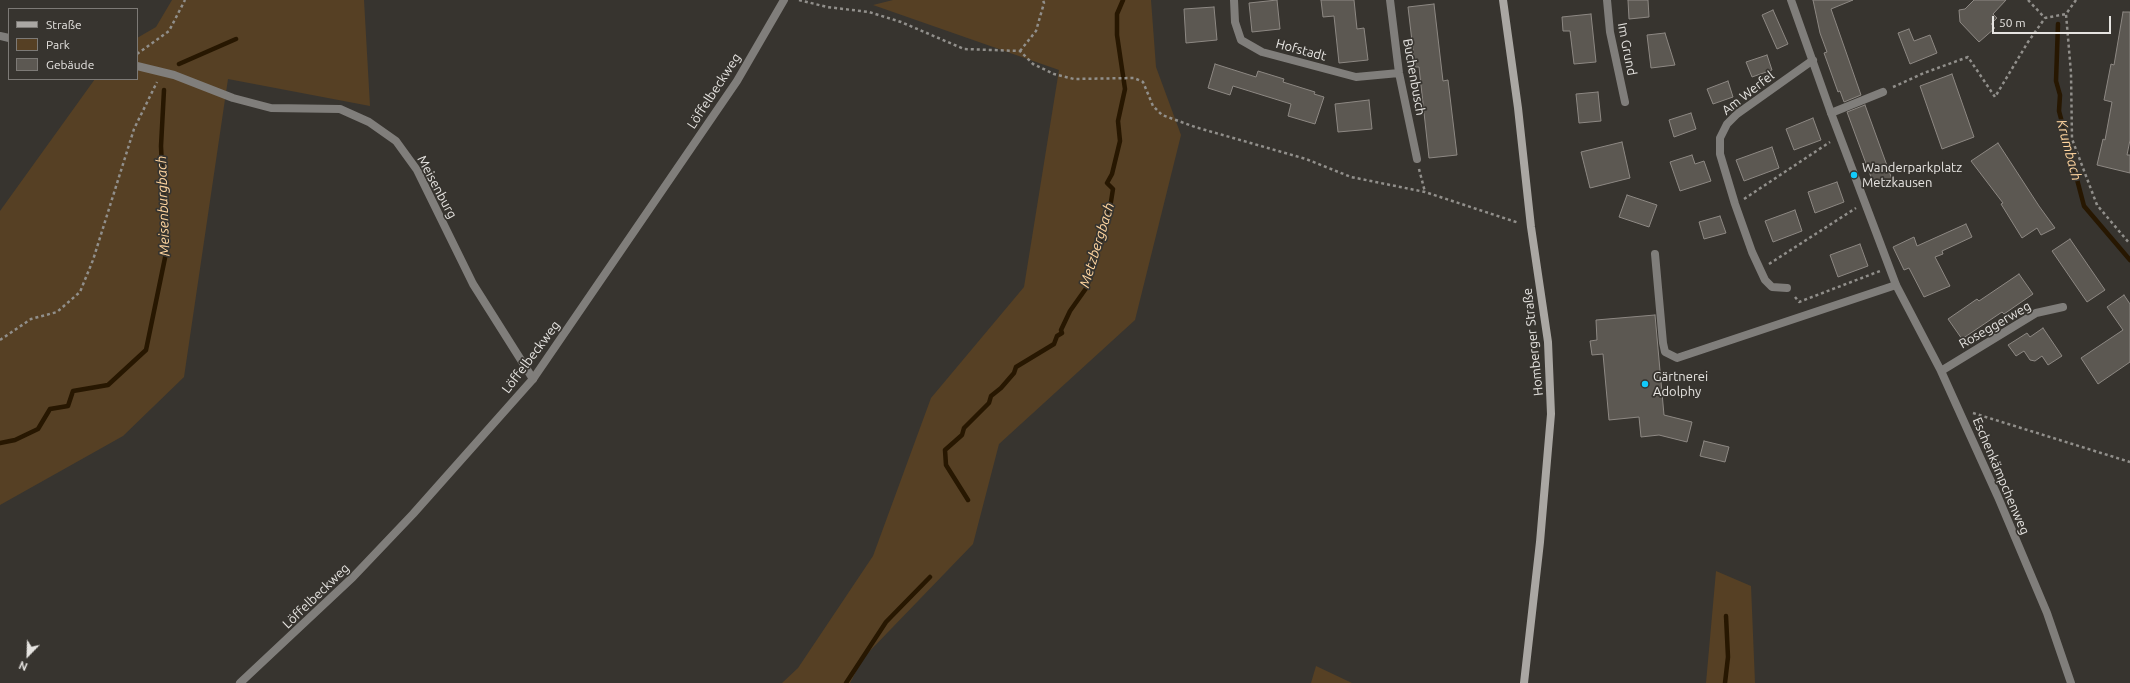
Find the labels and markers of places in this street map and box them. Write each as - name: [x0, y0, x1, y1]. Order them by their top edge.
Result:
- place label: Wanderparkplatz Metzkausen: [1862, 160, 1962, 191]
- marker: Wanderparkplatz Metzkausen: [1849, 170, 1859, 180]
- place label: Gärtnerei Adolphy: [1653, 369, 1708, 400]
- marker: Gärtnerei Adolphy: [1640, 379, 1650, 389]

